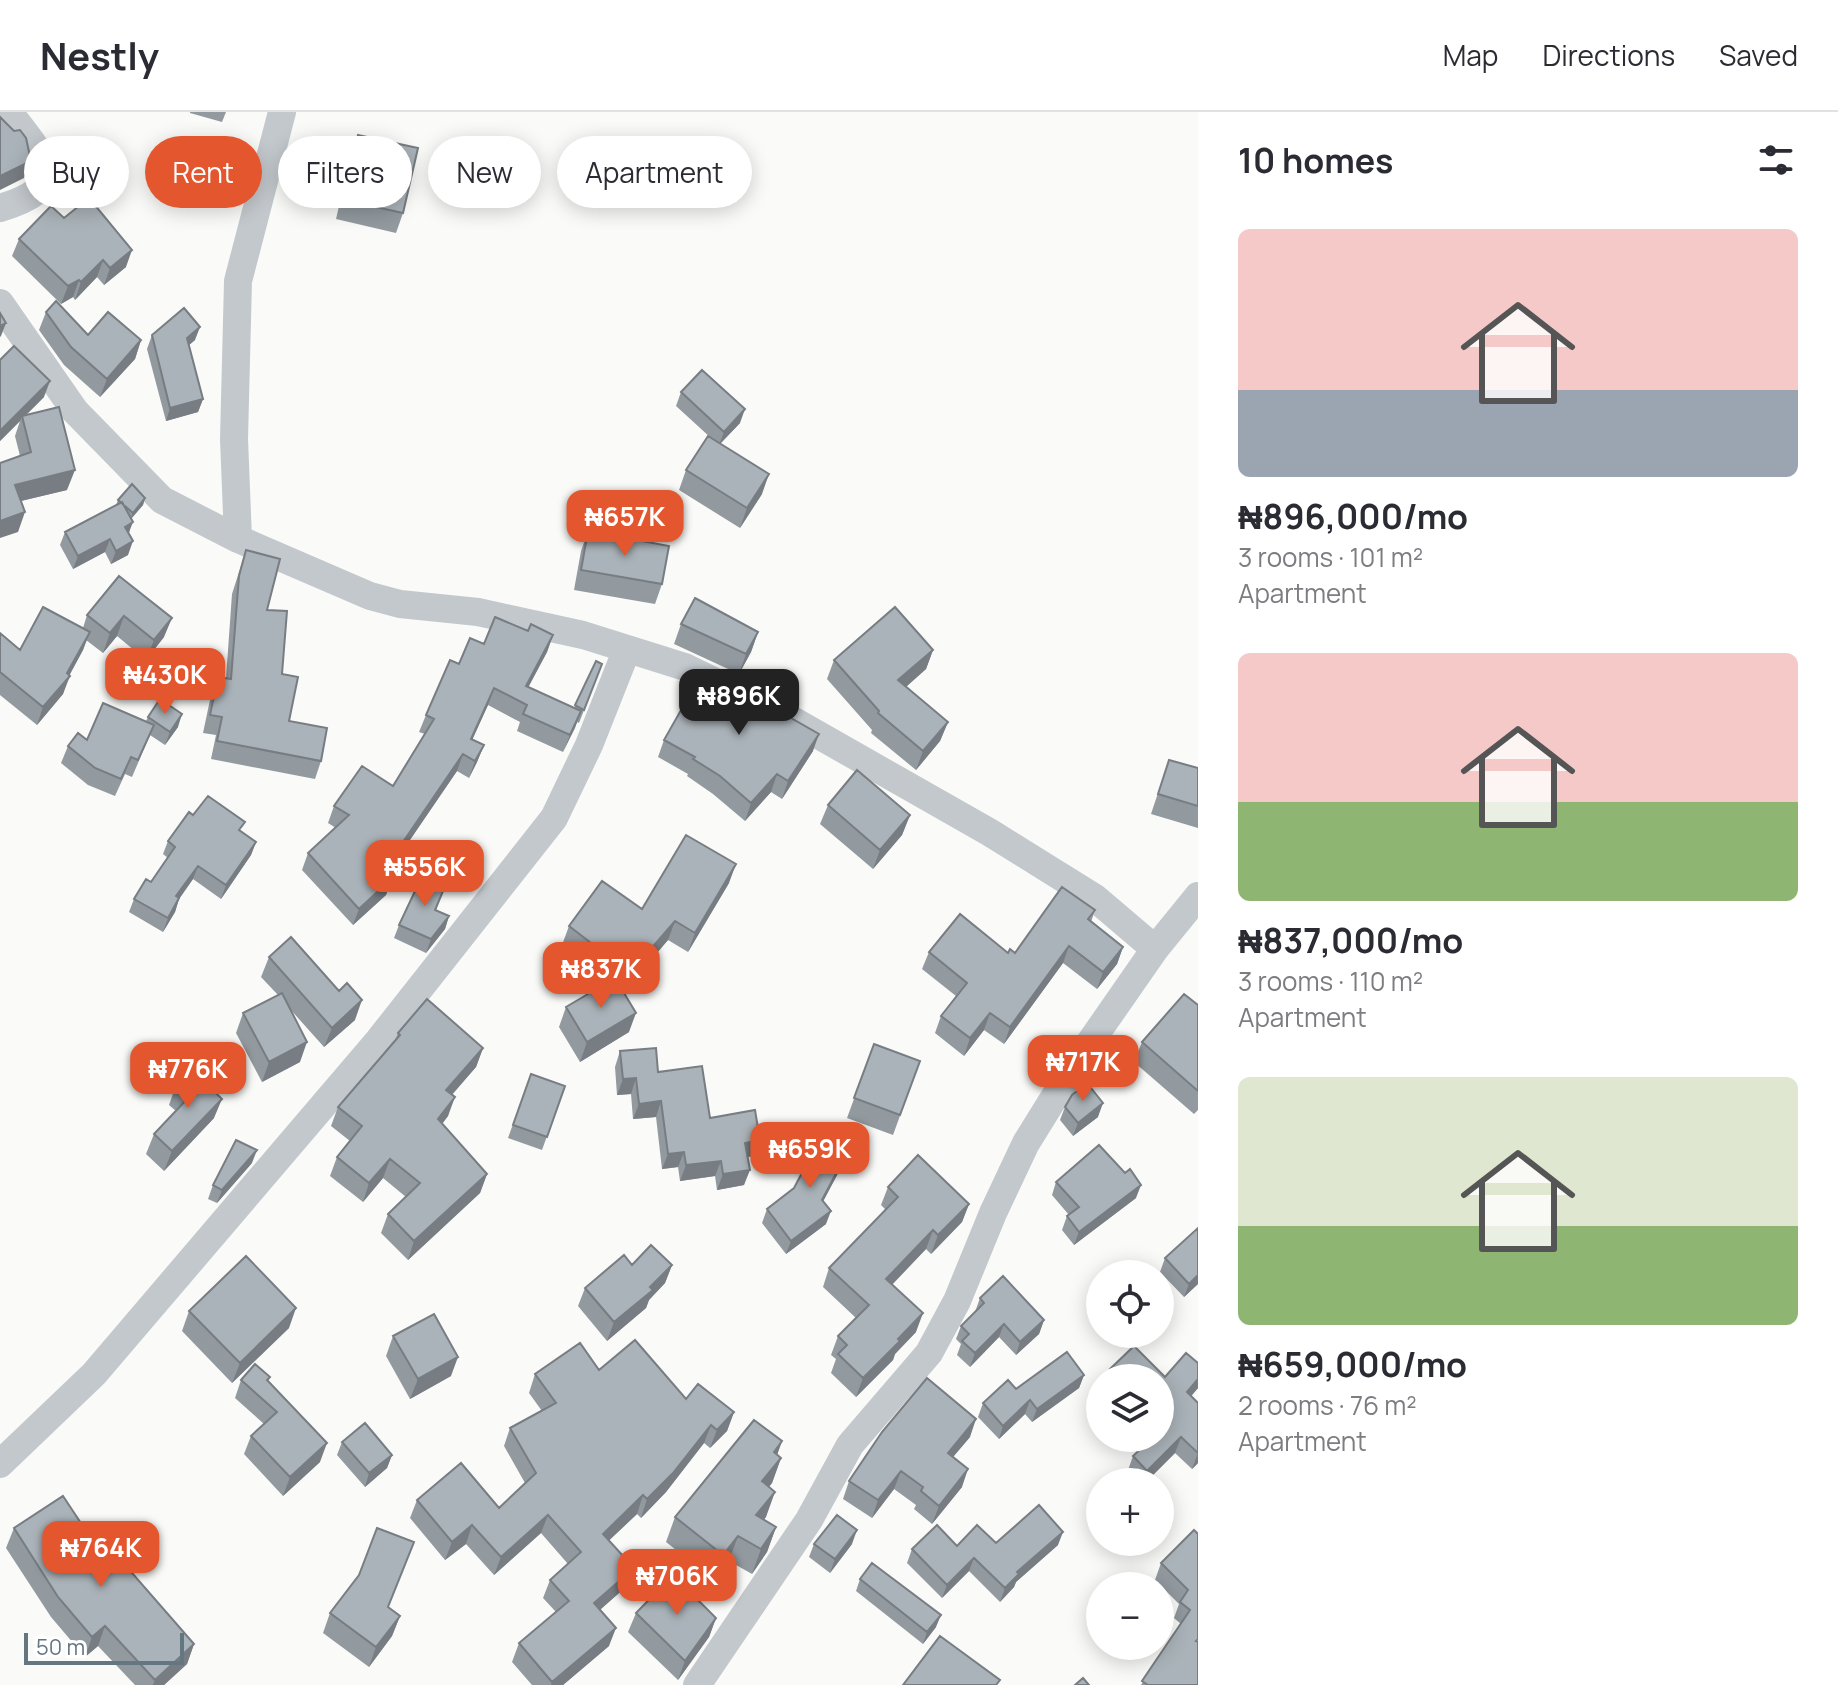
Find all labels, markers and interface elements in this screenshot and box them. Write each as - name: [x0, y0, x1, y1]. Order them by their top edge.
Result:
- text: Nestly: [40, 29, 159, 81]
- text: Map: [1443, 36, 1498, 74]
- text: Directions: [1542, 36, 1675, 74]
- text: Saved: [1719, 36, 1798, 74]
- chip: Buy: [24, 136, 129, 208]
- chip: Rent: [145, 136, 262, 208]
- chip: Filters: [278, 136, 412, 208]
- chip: New: [428, 136, 541, 208]
- chip: Apartment: [557, 136, 752, 208]
- text: 10 homes: [1238, 137, 1394, 183]
- icon: filters: [1754, 138, 1798, 182]
- icon: home: [1446, 281, 1590, 425]
- pin: ₦657K: [569, 490, 681, 558]
- text: ₦896,000/mo: [1238, 493, 1468, 539]
- text: ₦657K: [585, 498, 665, 534]
- text: 3 rooms · 101 m²: [1238, 539, 1423, 575]
- text: Apartment: [1238, 575, 1367, 611]
- pin: ₦430K: [109, 648, 221, 716]
- text: ₦430K: [123, 656, 207, 692]
- pin: ₦896K: [683, 669, 795, 737]
- text: ₦896K: [697, 677, 781, 713]
- icon: home: [1446, 705, 1590, 849]
- pin: ₦556K: [369, 840, 481, 908]
- text: ₦556K: [384, 848, 466, 884]
- text: ₦837,000/mo: [1238, 917, 1463, 963]
- pin: ₦837K: [545, 942, 657, 1010]
- text: ₦837K: [561, 950, 641, 986]
- text: 3 rooms · 110 m²: [1238, 963, 1423, 999]
- text: Apartment: [1238, 999, 1367, 1035]
- pin: ₦717K: [1027, 1035, 1139, 1103]
- pin: ₦776K: [132, 1042, 244, 1110]
- text: ₦717K: [1046, 1043, 1120, 1079]
- text: ₦776K: [148, 1050, 228, 1086]
- pin: ₦659K: [754, 1122, 866, 1190]
- icon: home: [1446, 1129, 1590, 1273]
- text: ₦659K: [768, 1130, 852, 1166]
- map controls: [1086, 1260, 1174, 1660]
- button: locate: [1086, 1260, 1174, 1348]
- text: ₦659,000/mo: [1238, 1341, 1467, 1387]
- button: layers: [1086, 1364, 1174, 1452]
- text: 2 rooms · 76 m²: [1238, 1387, 1417, 1423]
- text: Apartment: [1238, 1423, 1367, 1459]
- button: +: [1086, 1468, 1174, 1556]
- pin: ₦764K: [45, 1521, 157, 1589]
- text: ₦764K: [60, 1529, 142, 1565]
- pin: ₦706K: [621, 1549, 733, 1617]
- text: ₦706K: [636, 1557, 718, 1593]
- button: −: [1086, 1572, 1174, 1660]
- scale bar: [24, 1629, 184, 1665]
- text: 50 m: [36, 1632, 85, 1662]

